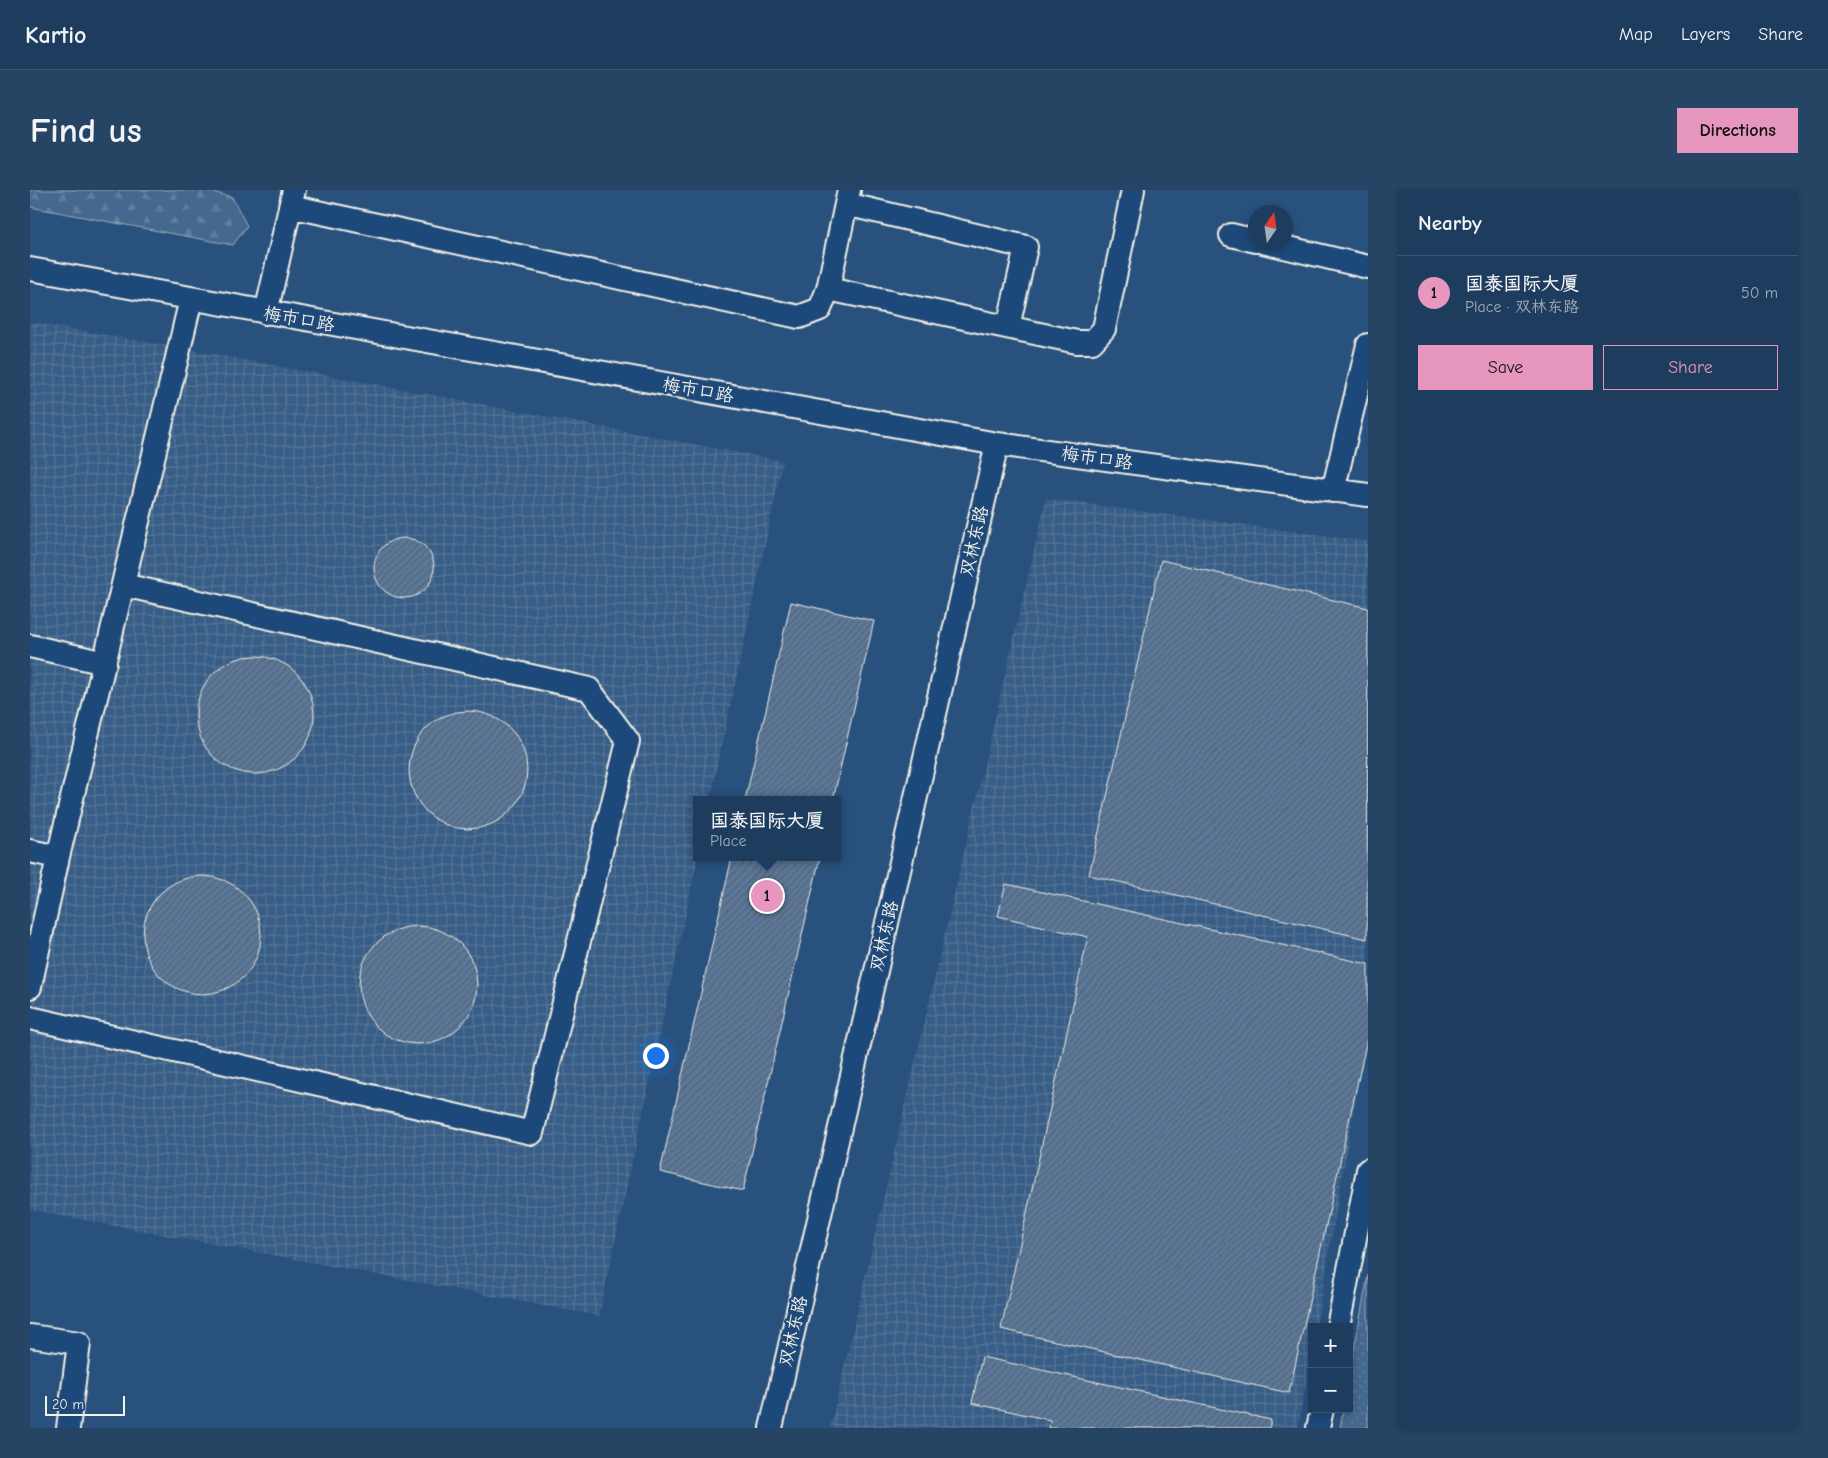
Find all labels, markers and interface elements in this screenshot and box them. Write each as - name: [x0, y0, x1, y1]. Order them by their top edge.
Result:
- text: Kartio: [25, 21, 87, 49]
- text: Map: [1619, 24, 1653, 45]
- text: Layers: [1681, 24, 1730, 45]
- text: Share: [1758, 24, 1803, 45]
- button: Directions: [1677, 108, 1798, 153]
- text: Find us: [30, 110, 142, 151]
- north arrow: [1248, 205, 1293, 250]
- text: Nearby: [1418, 211, 1482, 235]
- text: 国泰国际大厦: [1465, 273, 1579, 295]
- text: 1: [1431, 284, 1437, 302]
- text: 50 m: [1741, 284, 1778, 302]
- text: Place · 双林东路: [1465, 298, 1579, 316]
- street label: 梅市口路: [262, 303, 336, 336]
- button: Save: [1418, 345, 1593, 390]
- button: Share: [1603, 345, 1778, 390]
- street label: 梅市口路: [661, 374, 735, 407]
- street label: 梅市口路: [1060, 443, 1134, 474]
- street label: 双林东路: [956, 504, 993, 579]
- popup: [693, 796, 841, 861]
- text: 国泰国际大厦: [710, 810, 824, 832]
- text: Place: [710, 832, 746, 850]
- pin: 1: [751, 877, 783, 915]
- street label: 双林东路: [866, 899, 903, 974]
- your location: [643, 1043, 669, 1069]
- street label: 双林东路: [775, 1294, 812, 1369]
- map controls: [1308, 1323, 1353, 1413]
- button: +: [1308, 1323, 1353, 1368]
- button: −: [1308, 1368, 1353, 1413]
- scale bar: [45, 1393, 125, 1416]
- text: 20 m: [52, 1396, 84, 1413]

